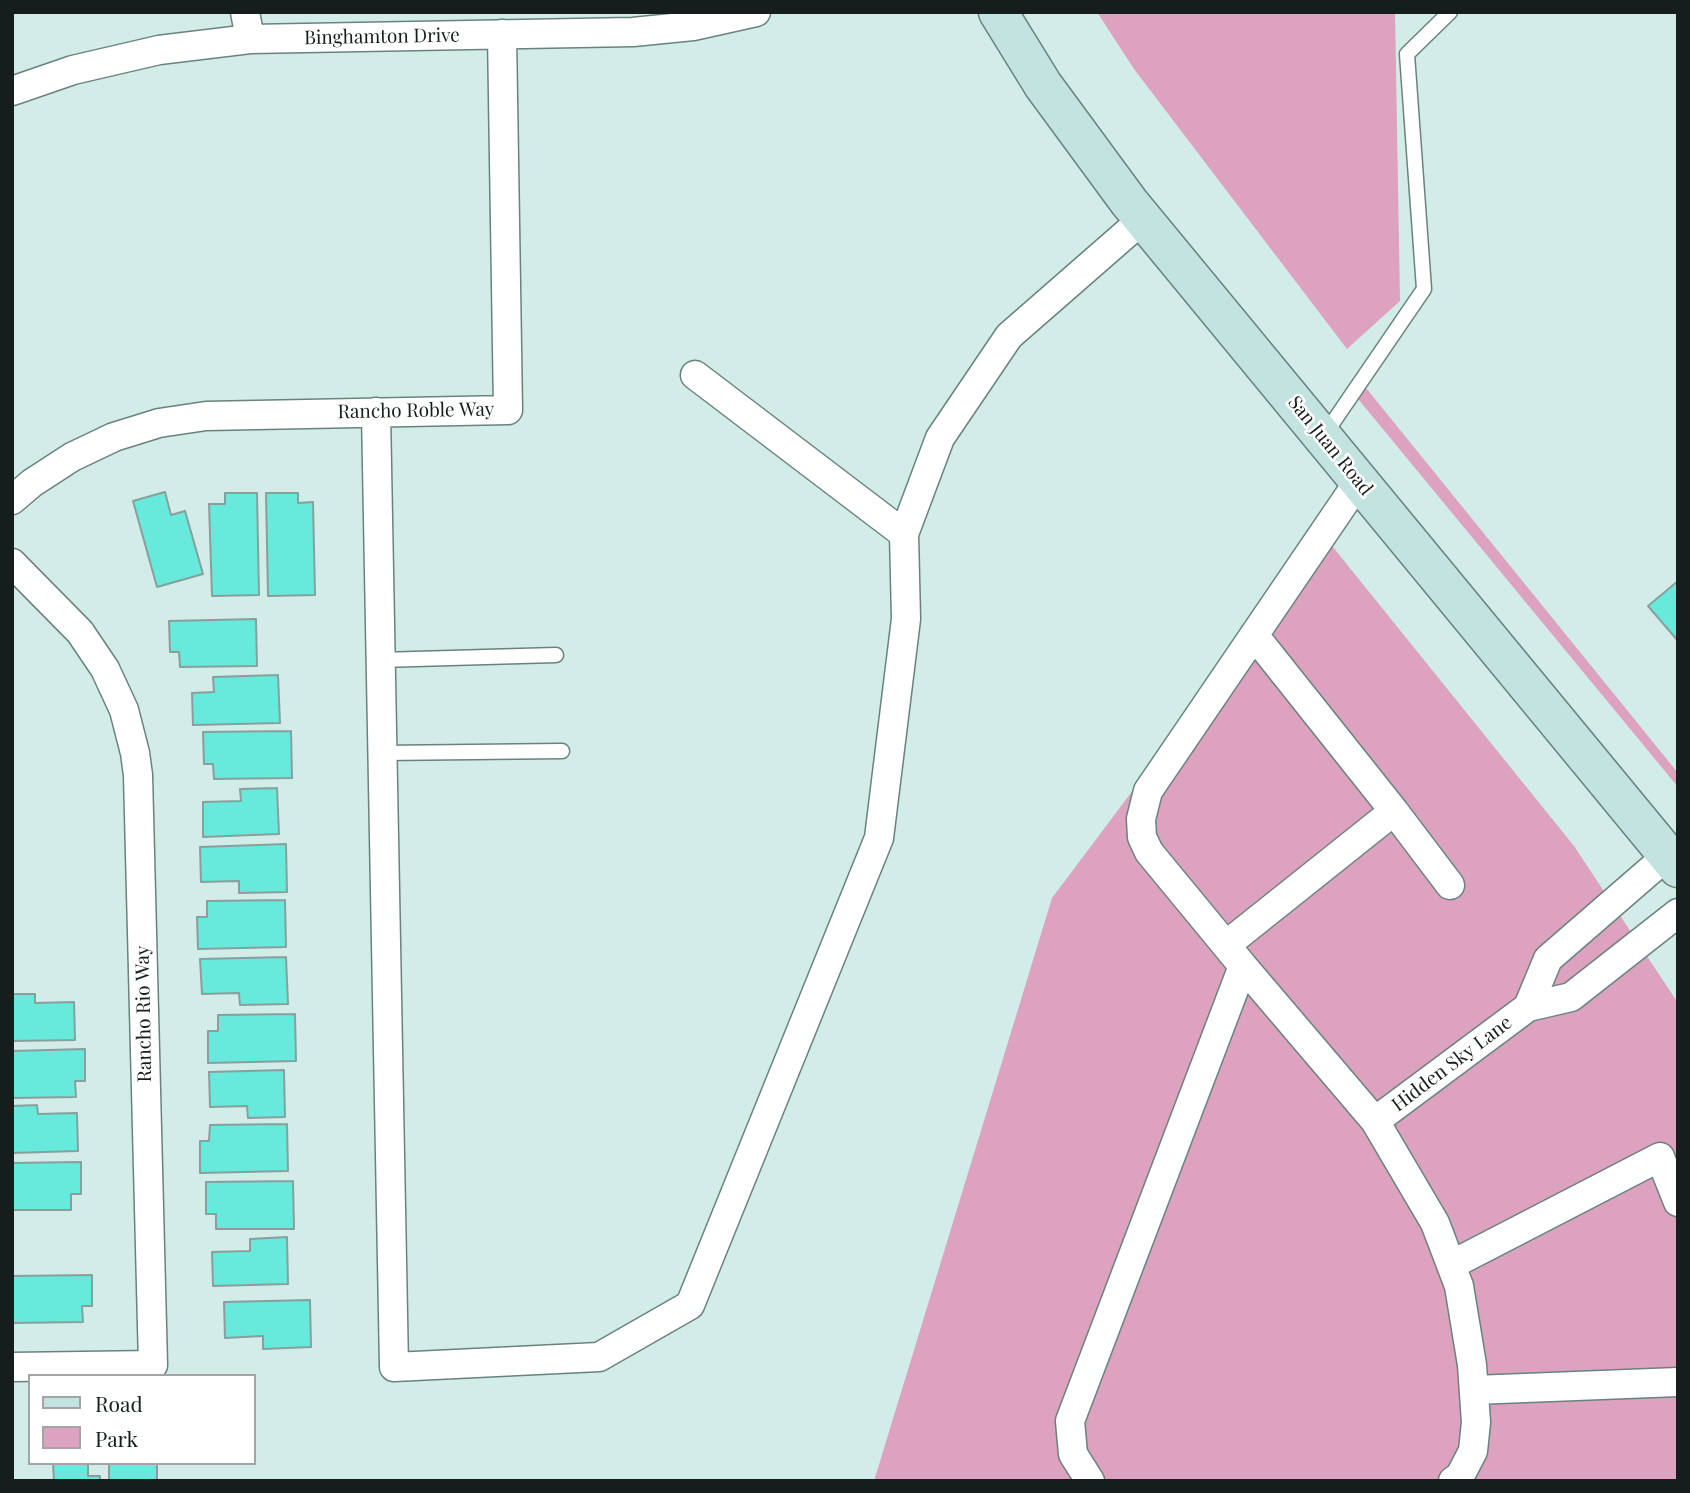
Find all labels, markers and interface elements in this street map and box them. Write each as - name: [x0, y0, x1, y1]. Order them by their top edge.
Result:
- street label: Binghamton Drive: [304, 24, 460, 50]
- street label: San Juan Road: [1283, 392, 1377, 500]
- street label: Rancho Roble Way: [337, 398, 495, 424]
- street label: Rancho Rio Way: [131, 945, 157, 1083]
- street label: Hidden Sky Lane: [1388, 1011, 1516, 1117]
- legend: [28, 1374, 256, 1465]
- text: Road: [95, 1389, 143, 1417]
- text: Park: [95, 1424, 138, 1452]

